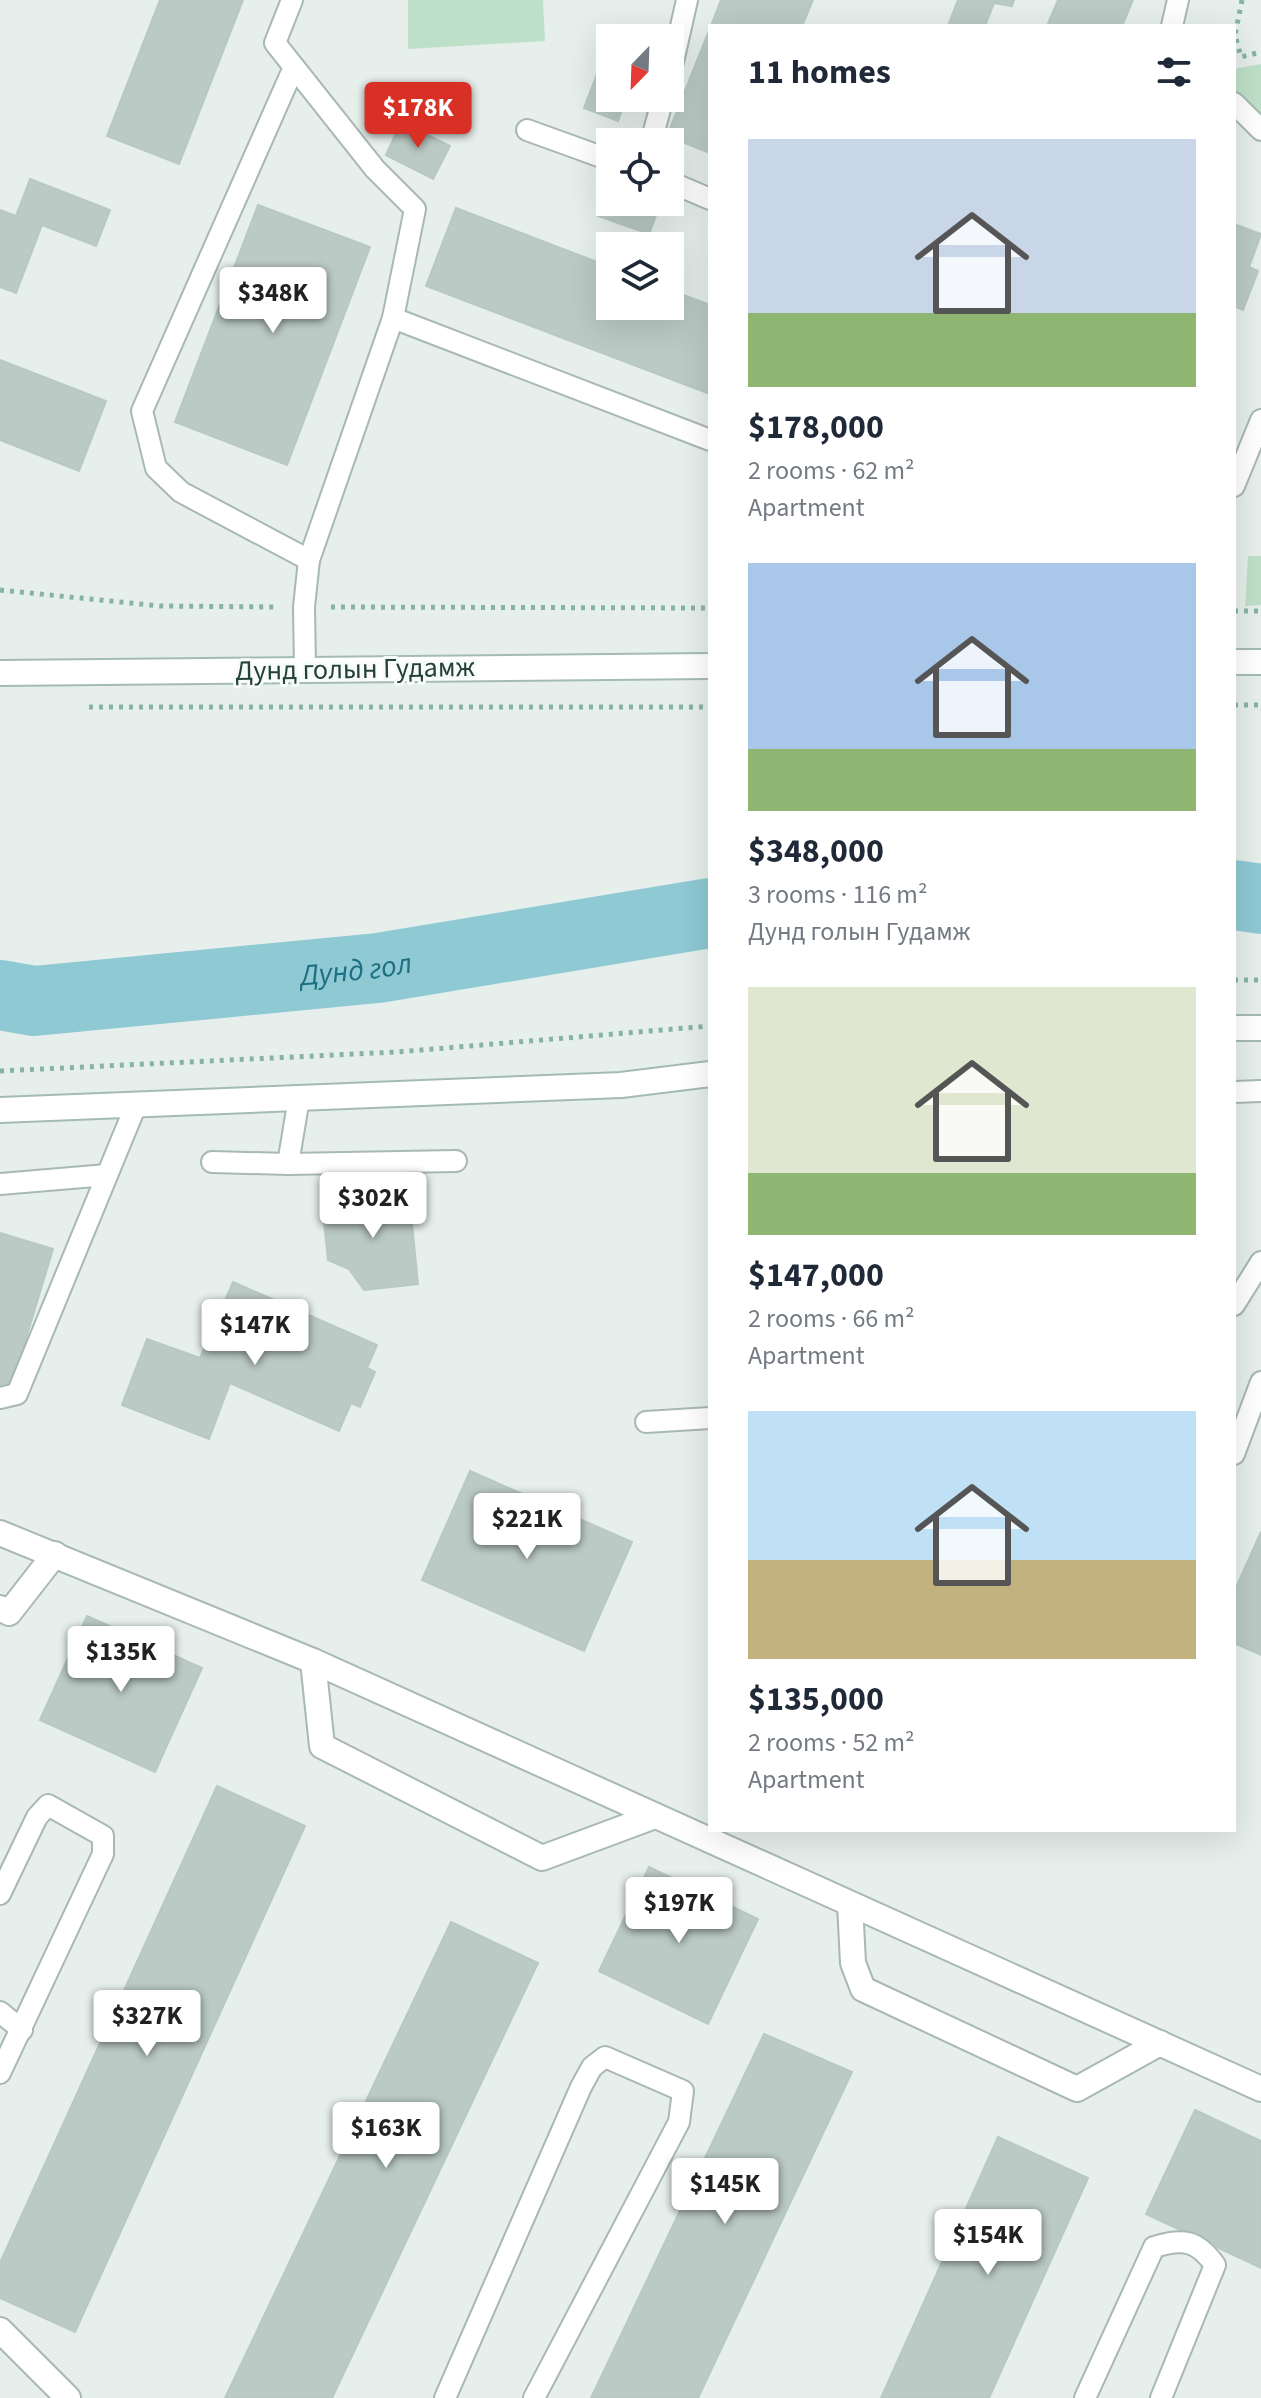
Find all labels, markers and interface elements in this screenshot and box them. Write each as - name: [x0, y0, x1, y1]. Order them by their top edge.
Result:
- north arrow: [596, 24, 684, 112]
- map controls: [596, 24, 684, 320]
- text: 11 homes: [748, 48, 891, 97]
- icon: filters: [1152, 50, 1196, 94]
- pin: $178K: [362, 82, 474, 150]
- text: $178K: [383, 89, 453, 126]
- button: locate: [596, 128, 684, 216]
- icon: home: [900, 191, 1044, 335]
- button: layers: [596, 232, 684, 320]
- pin: $348K: [217, 267, 329, 335]
- text: $348K: [238, 274, 308, 311]
- text: $178,000: [748, 403, 884, 452]
- text: 2 rooms · 62 m²: [748, 452, 915, 489]
- text: Apartment: [748, 489, 865, 526]
- icon: home: [900, 615, 1044, 759]
- street label: Дунд голын Гудамж: [235, 647, 475, 691]
- text: $348,000: [748, 827, 884, 876]
- text: 3 rooms · 116 m²: [748, 876, 927, 913]
- text: Дунд голын Гудамж: [748, 913, 971, 950]
- water label: Дунд гол: [296, 941, 415, 997]
- icon: home: [900, 1039, 1044, 1183]
- pin: $302K: [317, 1172, 429, 1240]
- text: $302K: [338, 1179, 408, 1216]
- text: $147,000: [748, 1251, 884, 1300]
- pin: $147K: [199, 1299, 311, 1367]
- text: 2 rooms · 66 m²: [748, 1300, 915, 1337]
- text: $147K: [220, 1306, 290, 1343]
- text: Apartment: [748, 1337, 865, 1374]
- icon: home: [900, 1463, 1044, 1607]
- pin: $221K: [471, 1493, 583, 1561]
- text: $221K: [492, 1500, 562, 1537]
- pin: $135K: [65, 1626, 177, 1694]
- text: $135K: [86, 1633, 156, 1670]
- text: $135,000: [748, 1675, 884, 1724]
- text: 2 rooms · 52 m²: [748, 1724, 915, 1761]
- text: Apartment: [748, 1761, 865, 1798]
- pin: $197K: [623, 1877, 735, 1945]
- text: $197K: [644, 1884, 714, 1921]
- pin: $327K: [91, 1990, 203, 2058]
- text: $327K: [112, 1997, 182, 2034]
- pin: $163K: [330, 2102, 442, 2170]
- text: $163K: [351, 2109, 421, 2146]
- pin: $145K: [669, 2158, 781, 2226]
- text: $145K: [690, 2165, 760, 2202]
- pin: $154K: [932, 2209, 1044, 2277]
- text: $154K: [953, 2216, 1023, 2253]

